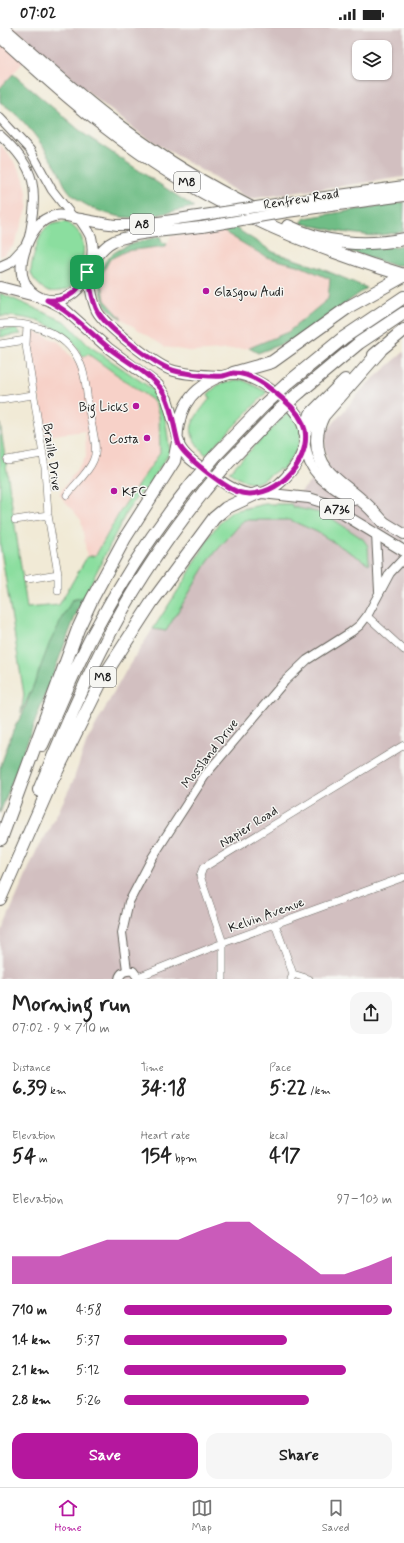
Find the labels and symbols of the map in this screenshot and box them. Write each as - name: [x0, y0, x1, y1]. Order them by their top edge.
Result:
- road number: M8: [174, 172, 200, 192]
- street label: Renfrew Road: [262, 185, 340, 214]
- road number: A8: [130, 214, 154, 234]
- pin: [70, 255, 104, 289]
- place label: Glasgow Audi: [214, 284, 284, 301]
- marker: Glasgow Audi: [201, 286, 211, 296]
- place label: Big Licks: [79, 399, 128, 418]
- marker: Big Licks: [131, 401, 141, 411]
- street label: Braille Drive: [38, 422, 65, 492]
- place label: Costa: [109, 431, 139, 448]
- marker: Costa: [142, 433, 152, 443]
- place label: KFC: [122, 484, 147, 501]
- marker: KFC: [109, 486, 119, 496]
- road number: A736: [320, 499, 354, 519]
- road number: M8: [90, 667, 116, 687]
- street label: Mossland Drive: [178, 716, 243, 792]
- street label: Napier Road: [216, 803, 281, 852]
- street label: Kelvin Avenue: [226, 894, 307, 937]

